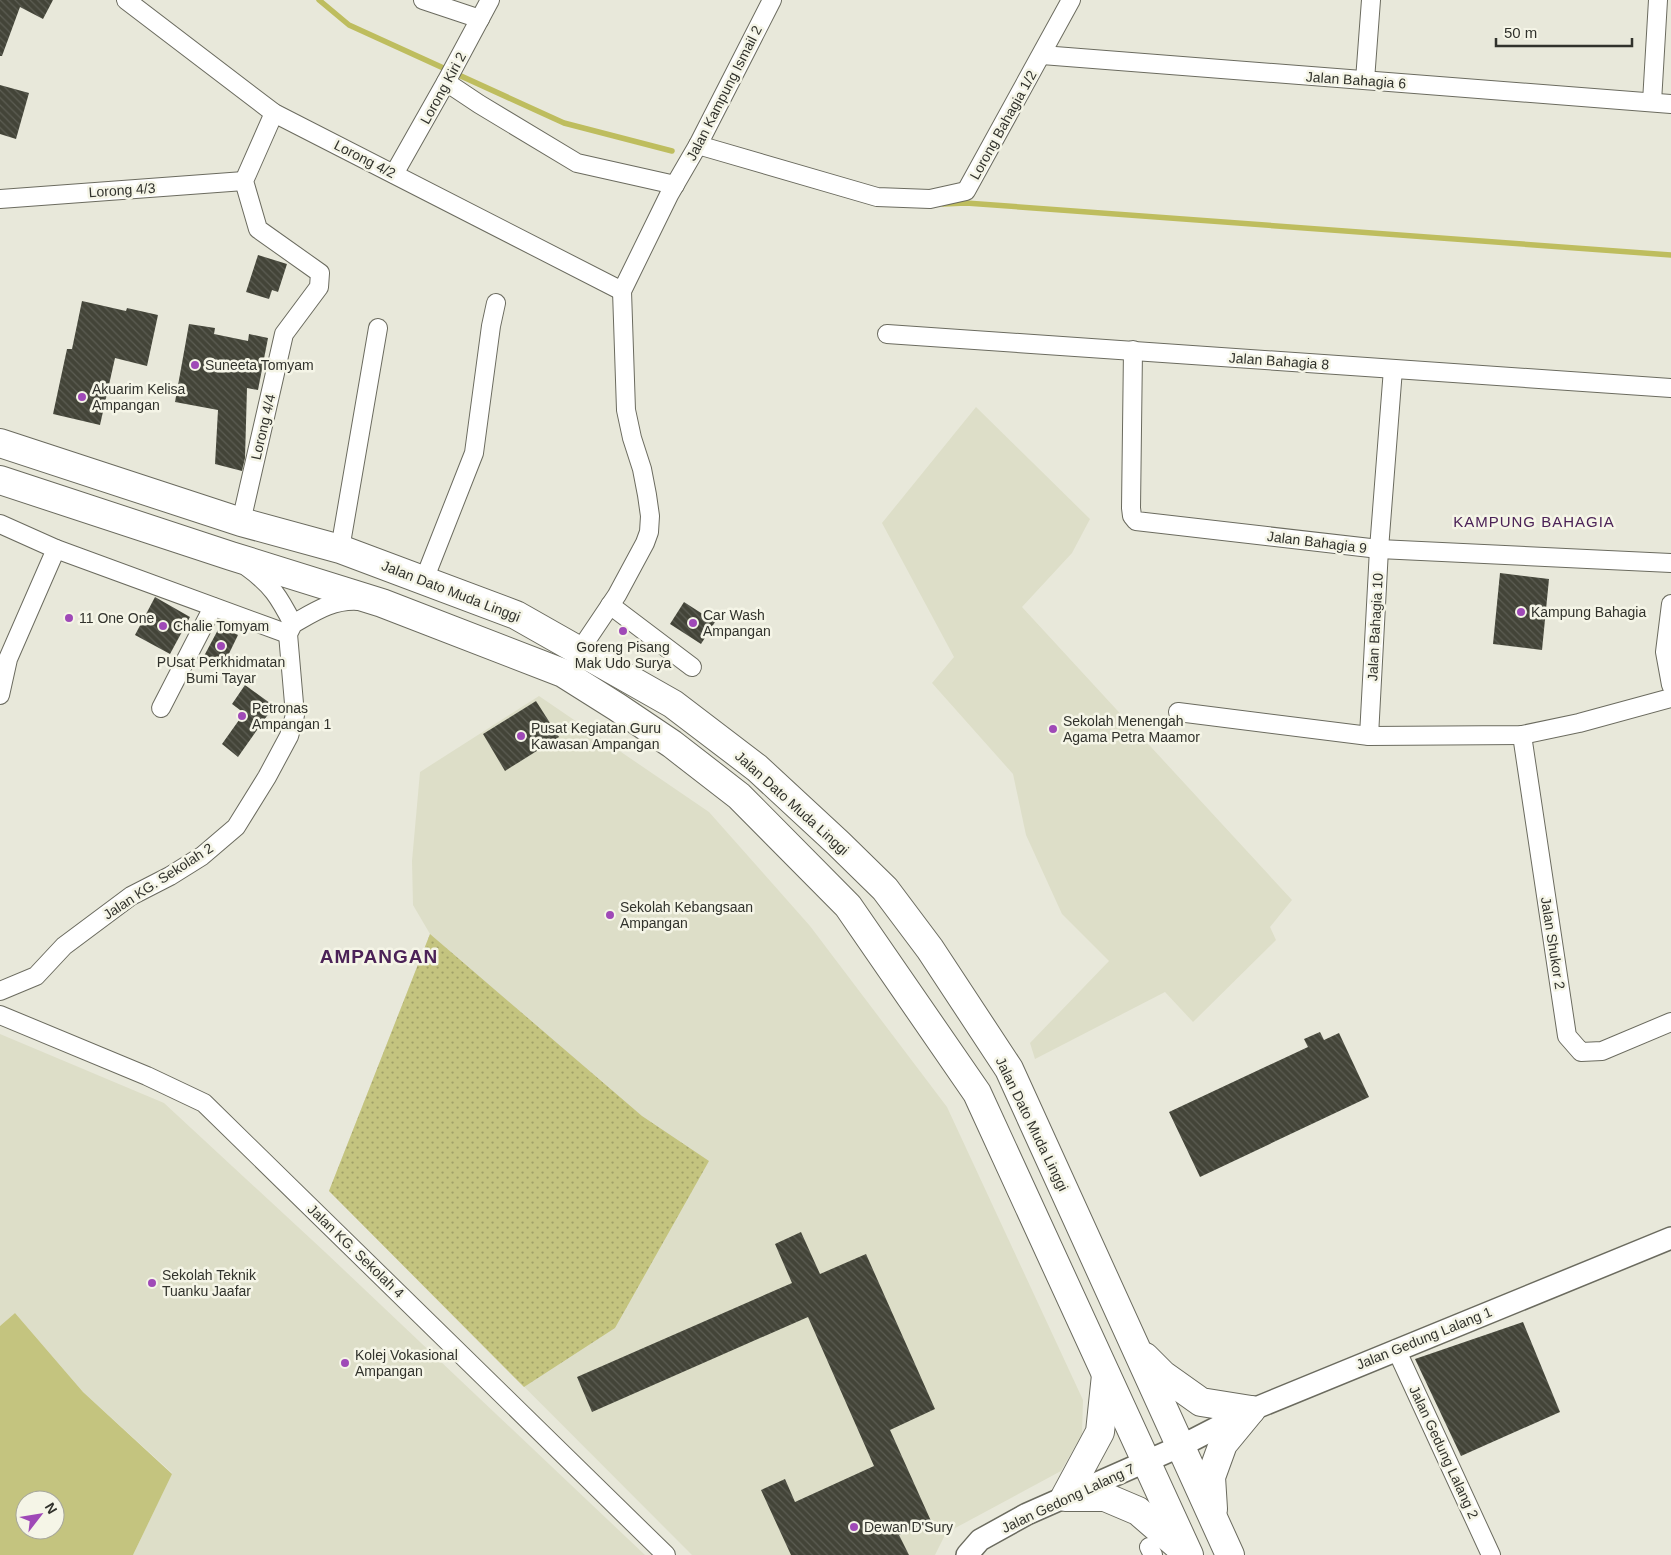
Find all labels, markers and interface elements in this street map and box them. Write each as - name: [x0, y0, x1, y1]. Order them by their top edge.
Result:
- scale bar: [1496, 15, 1632, 47]
- street label: Jalan Kampung Ismail 2: [683, 23, 765, 163]
- text: 50 m: [1504, 24, 1537, 41]
- street label: Lorong Kiri 2: [417, 49, 469, 127]
- street label: Lorong Bahagia 1/2: [966, 67, 1040, 182]
- street label: Jalan Bahagia 6: [1305, 69, 1407, 91]
- street label: Lorong 4/2: [332, 137, 399, 181]
- street label: Lorong 4/3: [88, 180, 156, 200]
- street label: Jalan Bahagia 8: [1228, 350, 1330, 372]
- place label: Suneeta Tomyam: [205, 357, 314, 373]
- marker: Suneeta Tomyam: [189, 359, 201, 371]
- place label: Akuarim Kelisa Ampangan: [92, 381, 186, 413]
- marker: Akuarim Kelisa Ampangan: [76, 391, 88, 403]
- street label: Lorong 4/4: [248, 392, 278, 461]
- district label: KAMPUNG BAHAGIA: [1453, 513, 1615, 530]
- street label: Jalan Bahagia 9: [1266, 528, 1368, 556]
- street label: Jalan Dato Muda Linggi: [379, 557, 523, 625]
- street label: Jalan Bahagia 10: [1364, 572, 1386, 681]
- place label: Kampung Bahagia: [1531, 604, 1646, 620]
- marker: Kampung Bahagia: [1515, 606, 1527, 618]
- place label: Car Wash Ampangan: [703, 607, 771, 639]
- place label: 11 One One: [79, 610, 154, 626]
- marker: 11 One One: [63, 612, 75, 624]
- marker: Car Wash Ampangan: [687, 617, 699, 629]
- place label: Chalie Tomyam: [173, 618, 269, 634]
- marker: Chalie Tomyam: [157, 620, 169, 632]
- marker: Goreng Pisang Mak Udo Surya: [617, 625, 629, 637]
- place label: Goreng Pisang Mak Udo Surya: [575, 639, 671, 671]
- marker: PUsat Perkhidmatan Bumi Tayar: [215, 640, 227, 652]
- place label: PUsat Perkhidmatan Bumi Tayar: [157, 654, 285, 686]
- place label: Petronas Ampangan 1: [252, 700, 332, 732]
- marker: Petronas Ampangan 1: [236, 710, 248, 722]
- place label: Sekolah Menengah Agama Petra Maamor: [1063, 713, 1200, 745]
- place label: Pusat Kegiatan Guru Kawasan Ampangan: [531, 720, 661, 752]
- marker: Sekolah Menengah Agama Petra Maamor: [1047, 723, 1059, 735]
- marker: Pusat Kegiatan Guru Kawasan Ampangan: [515, 730, 527, 742]
- street label: Jalan Dato Muda Linggi: [732, 748, 852, 858]
- street label: Jalan KG. Sekolah 2: [100, 839, 216, 922]
- street label: Jalan Shukor 2: [1538, 896, 1568, 991]
- place label: Sekolah Kebangsaan Ampangan: [620, 899, 753, 931]
- marker: Sekolah Kebangsaan Ampangan: [604, 909, 616, 921]
- district label: AMPANGAN: [320, 946, 438, 967]
- street label: Jalan Dato Muda Linggi: [993, 1054, 1071, 1194]
- street label: Jalan KG. Sekolah 4: [305, 1201, 408, 1301]
- place label: Sekolah Teknik Tuanku Jaafar: [162, 1267, 257, 1299]
- marker: Sekolah Teknik Tuanku Jaafar: [146, 1277, 158, 1289]
- street label: Jalan Gedung Lalang 1: [1354, 1303, 1494, 1373]
- place label: Kolej Vokasional Ampangan: [355, 1347, 458, 1379]
- marker: Kolej Vokasional Ampangan: [339, 1357, 351, 1369]
- street label: Jalan Gedung Lalang 2: [1406, 1383, 1482, 1521]
- street label: Jalan Gedong Lalang 7: [999, 1460, 1137, 1536]
- north arrow: [15, 1490, 65, 1540]
- text: N: [42, 1500, 61, 1517]
- place label: Dewan D'Sury: [864, 1519, 953, 1535]
- marker: Dewan D'Sury: [848, 1521, 860, 1533]

